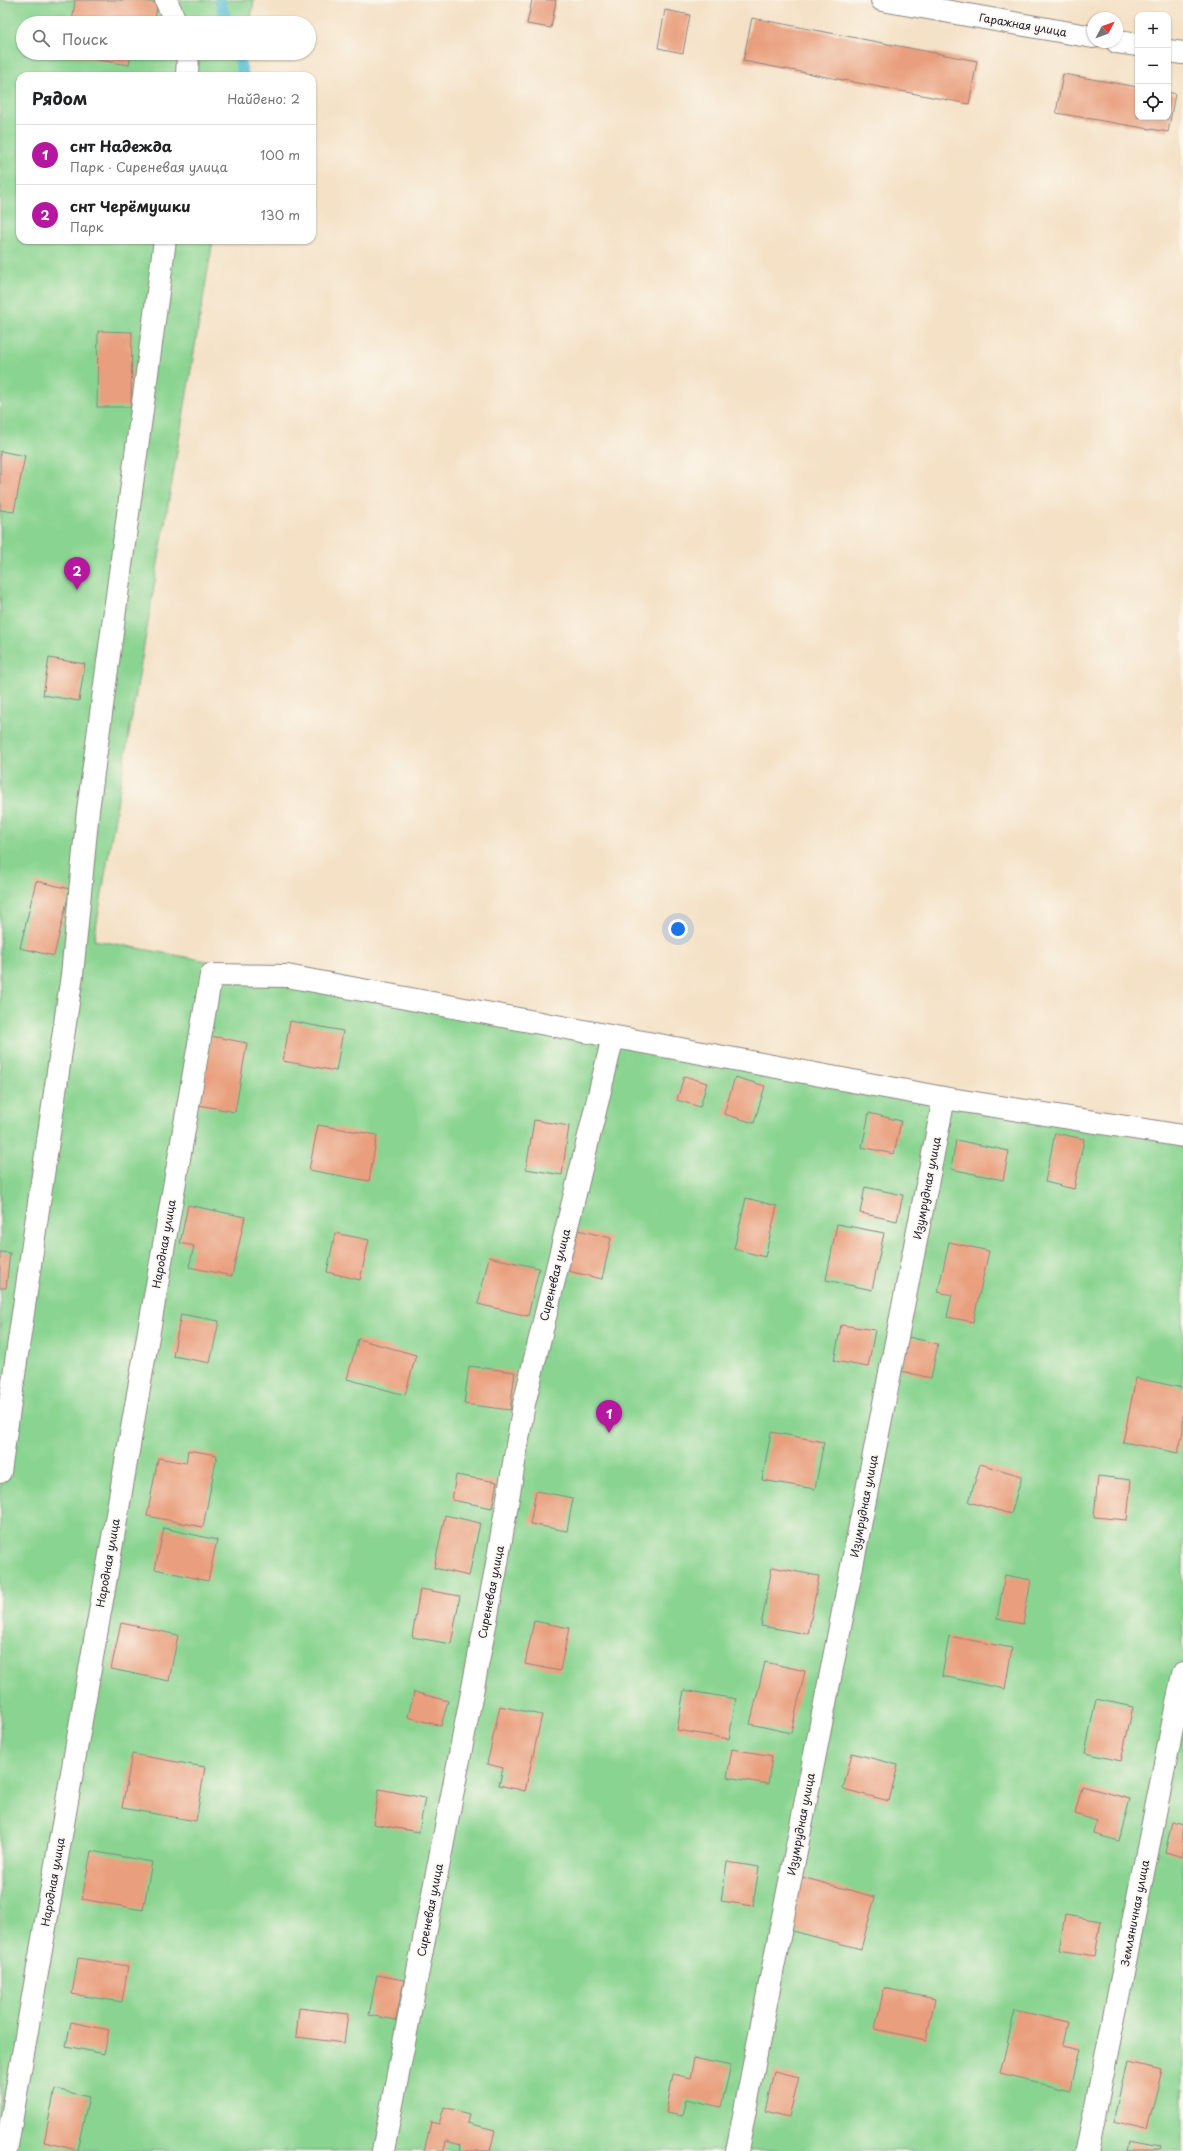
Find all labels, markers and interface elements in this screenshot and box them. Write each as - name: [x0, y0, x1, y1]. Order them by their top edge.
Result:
- street label: Гаражная улица: [978, 8, 1068, 41]
- north arrow: [1087, 12, 1123, 48]
- map controls: [1135, 12, 1171, 120]
- button: +: [1135, 12, 1171, 48]
- search box: [16, 16, 316, 60]
- icon: search: [30, 27, 52, 49]
- text: Поиск: [62, 27, 108, 50]
- button: −: [1135, 48, 1171, 84]
- button: locate: [1135, 84, 1171, 120]
- text: Рядом: [32, 85, 87, 111]
- text: Найдено: 2: [227, 89, 300, 108]
- text: снт Надежда: [70, 134, 172, 157]
- text: 1: [42, 145, 48, 164]
- text: 100 m: [260, 145, 300, 164]
- text: Парк · Сиреневая улица: [70, 157, 228, 176]
- text: снт Черёмушки: [70, 194, 191, 217]
- text: 2: [40, 205, 50, 224]
- text: 130 m: [261, 205, 300, 224]
- text: Парк: [70, 217, 104, 236]
- pin: 2: [64, 557, 90, 590]
- your location: [668, 919, 688, 939]
- street label: Изумрудная улица: [908, 1135, 945, 1241]
- street label: Народная улица: [147, 1198, 180, 1290]
- street label: Сиреневая улица: [535, 1227, 574, 1323]
- pin: 1: [596, 1400, 622, 1433]
- street label: Изумрудная улица: [845, 1453, 882, 1559]
- street label: Народная улица: [91, 1517, 124, 1609]
- street label: Сиреневая улица: [473, 1544, 508, 1640]
- street label: Изумрудная улица: [782, 1771, 819, 1877]
- street label: Народная улица: [36, 1836, 69, 1928]
- street label: Земляничная улица: [1116, 1858, 1153, 1967]
- street label: Сиреневая улица: [412, 1862, 447, 1958]

